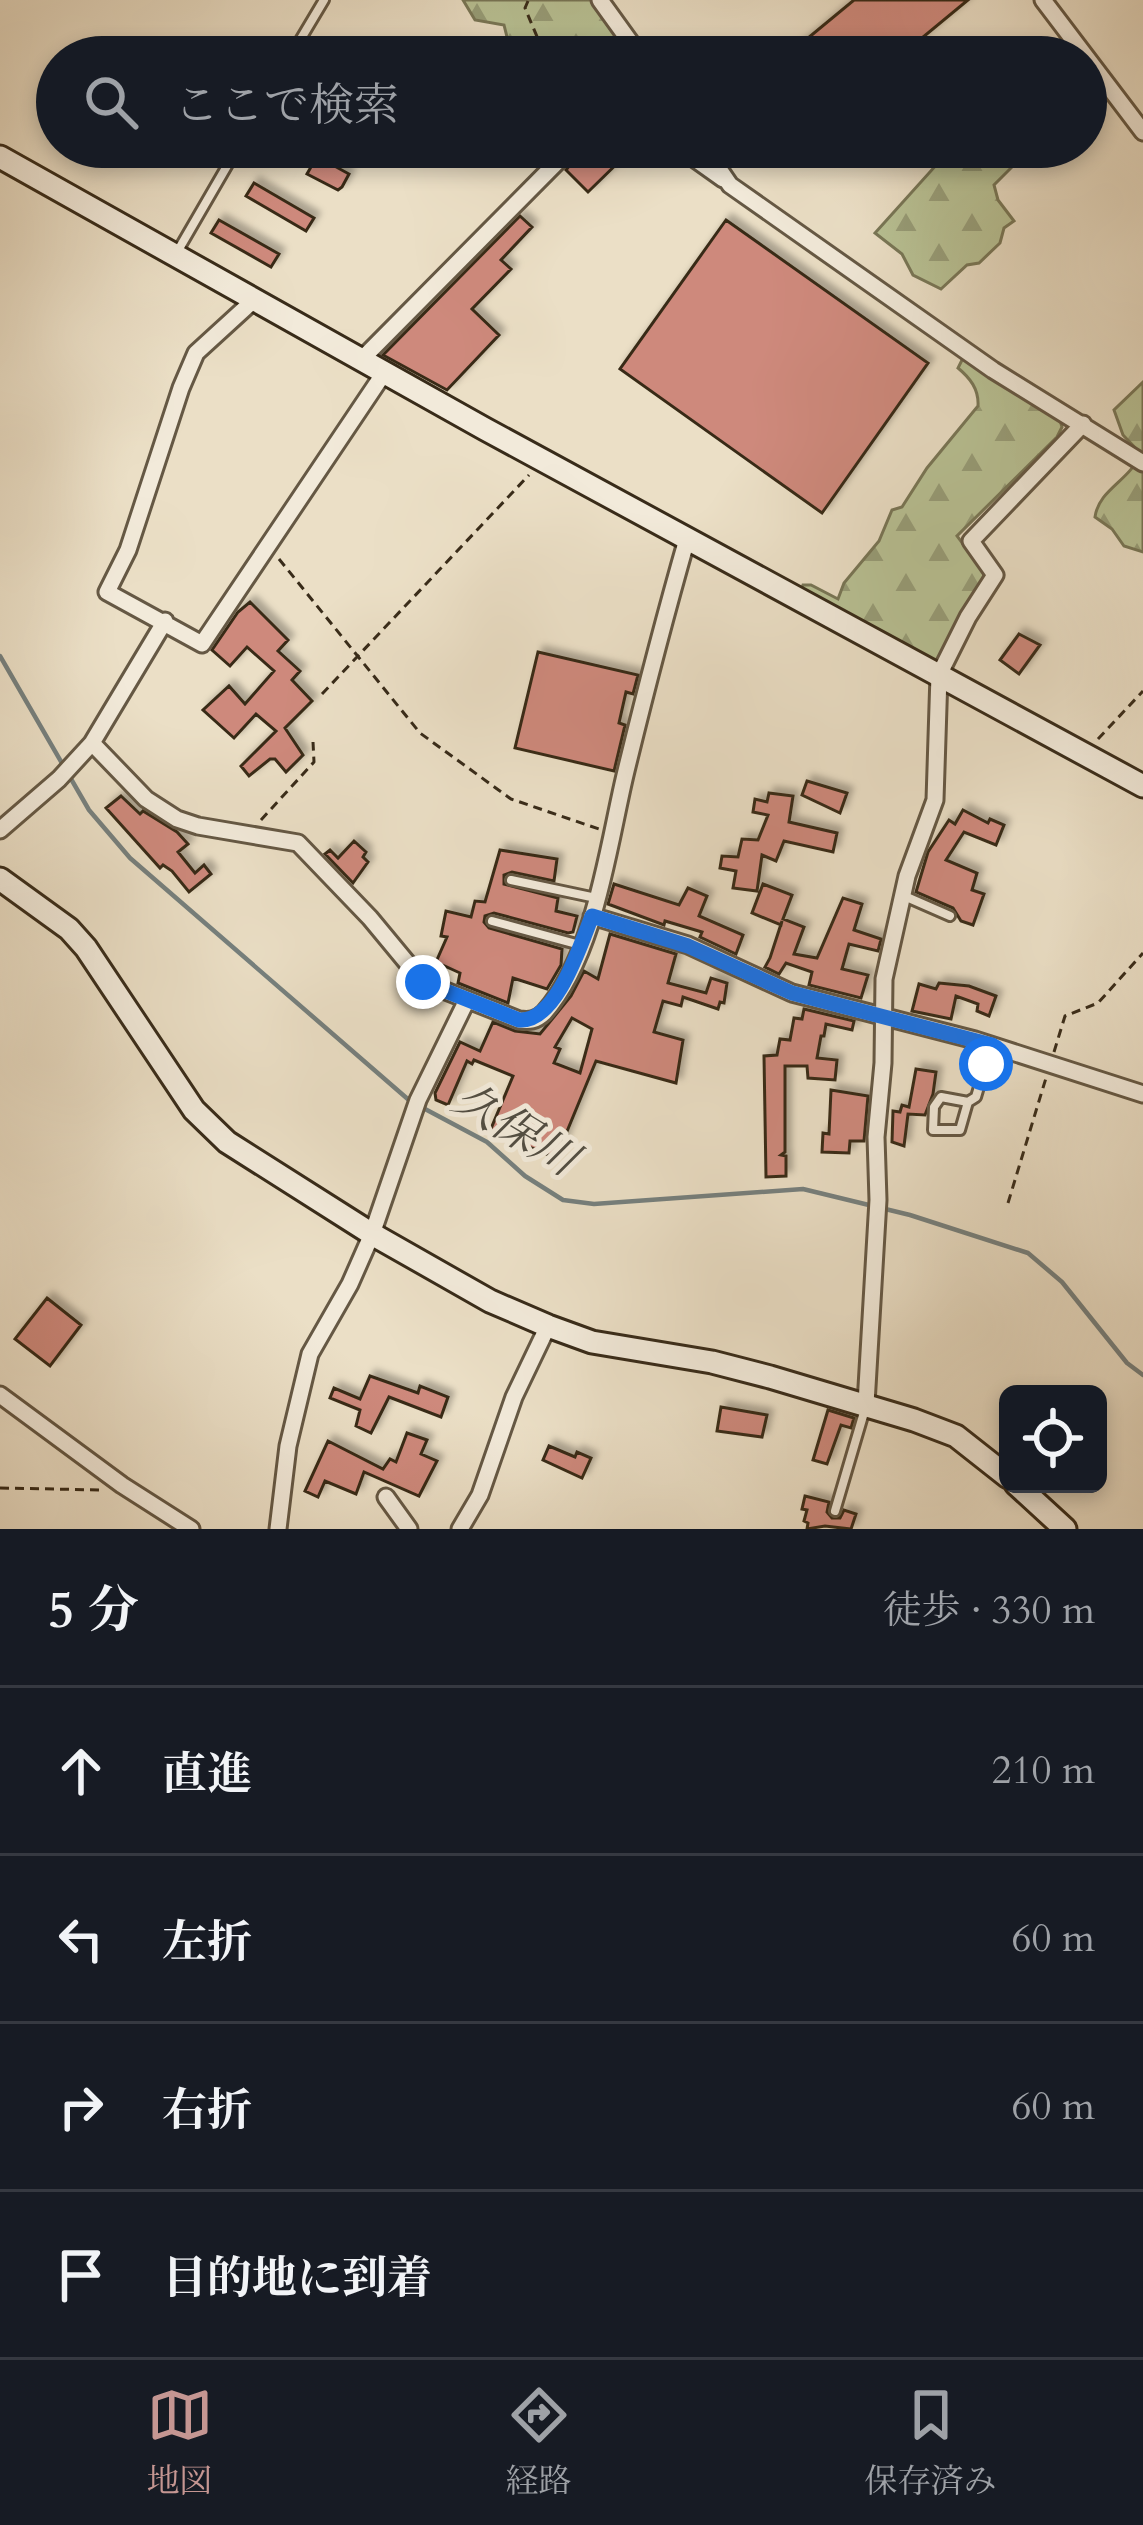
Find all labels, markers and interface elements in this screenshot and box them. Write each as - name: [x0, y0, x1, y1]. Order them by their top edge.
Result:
- search box: [36, 36, 1107, 168]
- icon: search: [78, 69, 144, 135]
- text: ここで検索: [174, 75, 399, 136]
- route end: [396, 955, 450, 1009]
- route start: [959, 1037, 1013, 1091]
- water label: 久保川: [442, 1068, 593, 1193]
- map controls: [999, 1385, 1107, 1493]
- button: locate: [999, 1385, 1107, 1493]
- text: 5 分: [48, 1576, 139, 1646]
- text: 徒歩 · 330 m: [883, 1584, 1095, 1637]
- icon: ahead: [48, 1738, 114, 1804]
- text: 直進: [162, 1744, 252, 1805]
- text: 210 m: [992, 1744, 1095, 1797]
- icon: left: [48, 1906, 114, 1972]
- text: 左折: [162, 1912, 252, 1973]
- text: 60 m: [1012, 1912, 1095, 1965]
- icon: right: [48, 2074, 114, 2140]
- text: 右折: [162, 2080, 252, 2141]
- text: 60 m: [1012, 2080, 1095, 2133]
- icon: arrive: [48, 2242, 114, 2308]
- text: 目的地に到着: [162, 2248, 432, 2309]
- tab: 地図: [147, 2382, 213, 2504]
- tab: 経路: [506, 2382, 572, 2504]
- tab: 保存済み: [865, 2382, 997, 2504]

